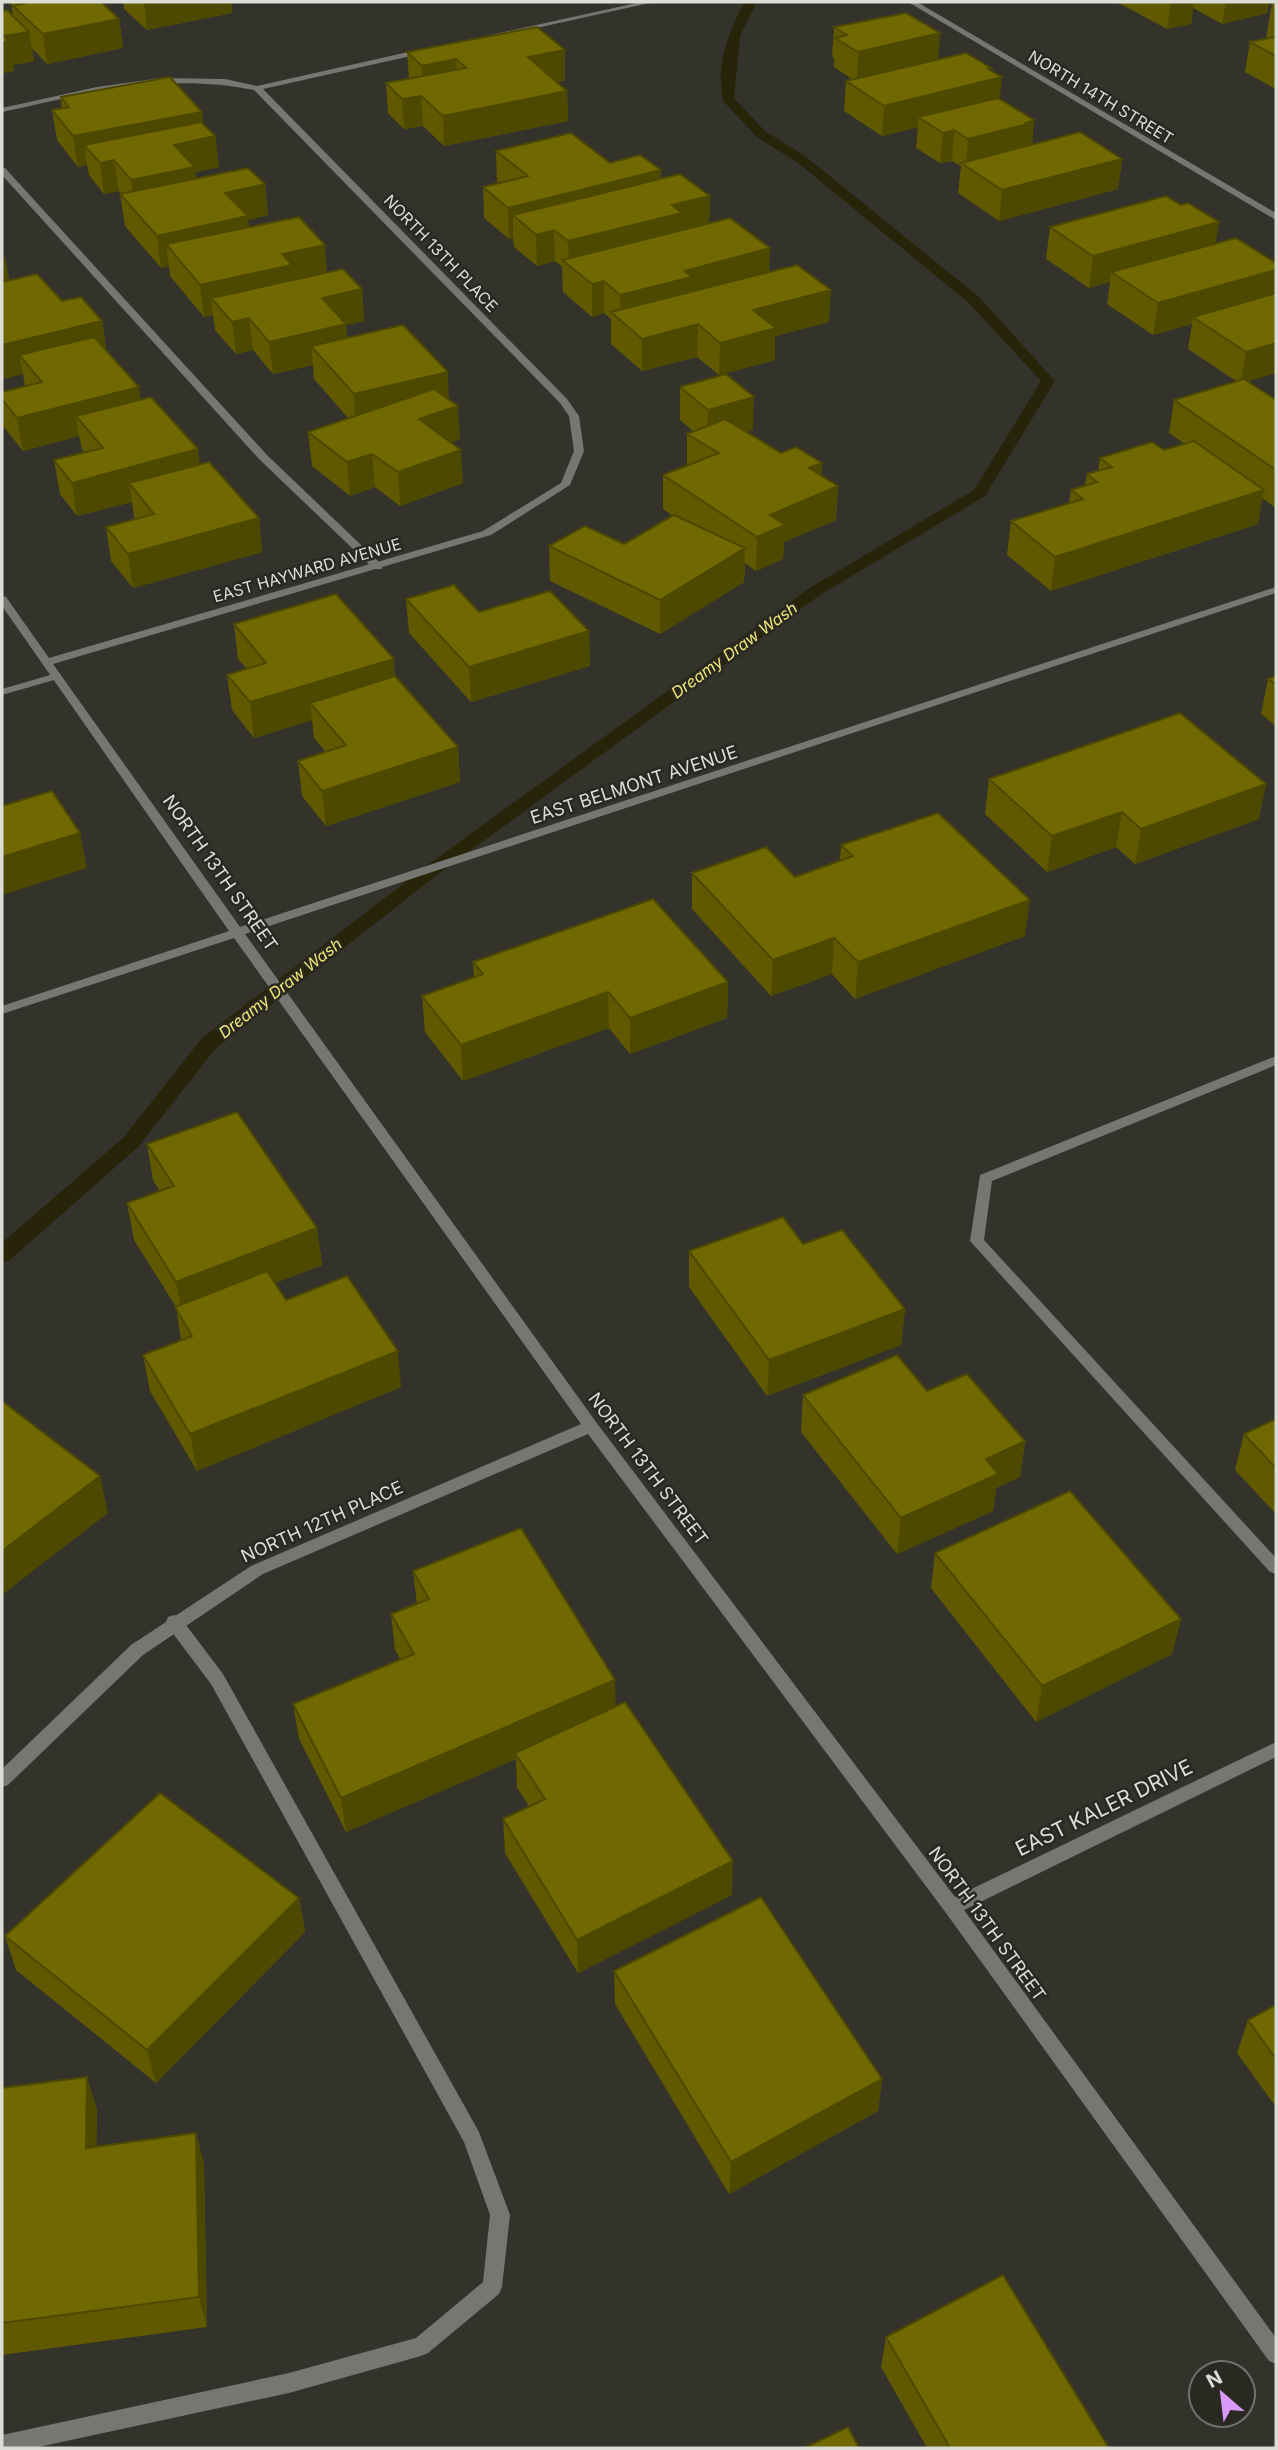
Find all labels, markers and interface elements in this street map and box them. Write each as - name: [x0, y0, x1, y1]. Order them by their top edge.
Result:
- street label: NORTH 14TH STREET: [1025, 46, 1177, 148]
- street label: NORTH 13TH PLACE: [380, 190, 502, 316]
- street label: EAST HAYWARD AVENUE: [211, 534, 403, 606]
- water label: Dreamy Draw Wash: [667, 598, 801, 702]
- street label: EAST BELMONT AVENUE: [528, 741, 740, 828]
- street label: NORTH 13TH STREET: [159, 791, 282, 955]
- water label: Dreamy Draw Wash: [214, 934, 346, 1042]
- street label: NORTH 13TH STREET: [584, 1388, 713, 1549]
- street label: NORTH 12TH PLACE: [238, 1476, 406, 1567]
- street label: EAST KALER DRIVE: [1011, 1754, 1196, 1861]
- street label: NORTH 13TH STREET: [924, 1843, 1050, 2005]
- north arrow: [1187, 2359, 1257, 2429]
- text: N: [1202, 2366, 1226, 2393]

